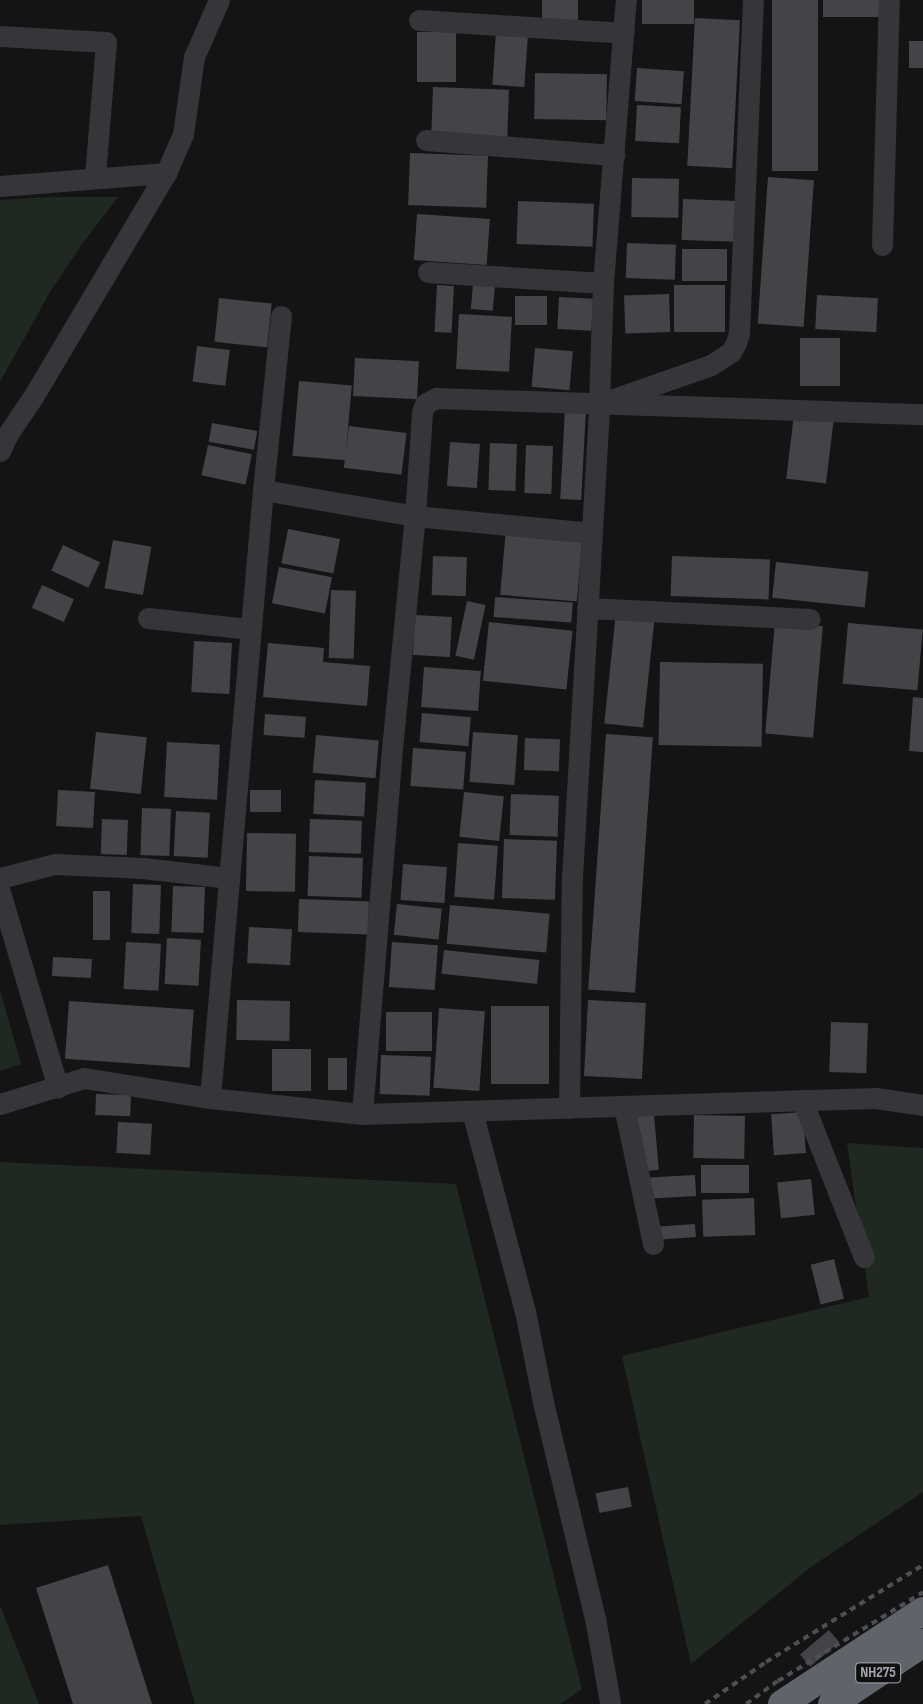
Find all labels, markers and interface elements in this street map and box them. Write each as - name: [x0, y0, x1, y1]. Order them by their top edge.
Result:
- road number: NH275: [854, 1660, 902, 1686]

